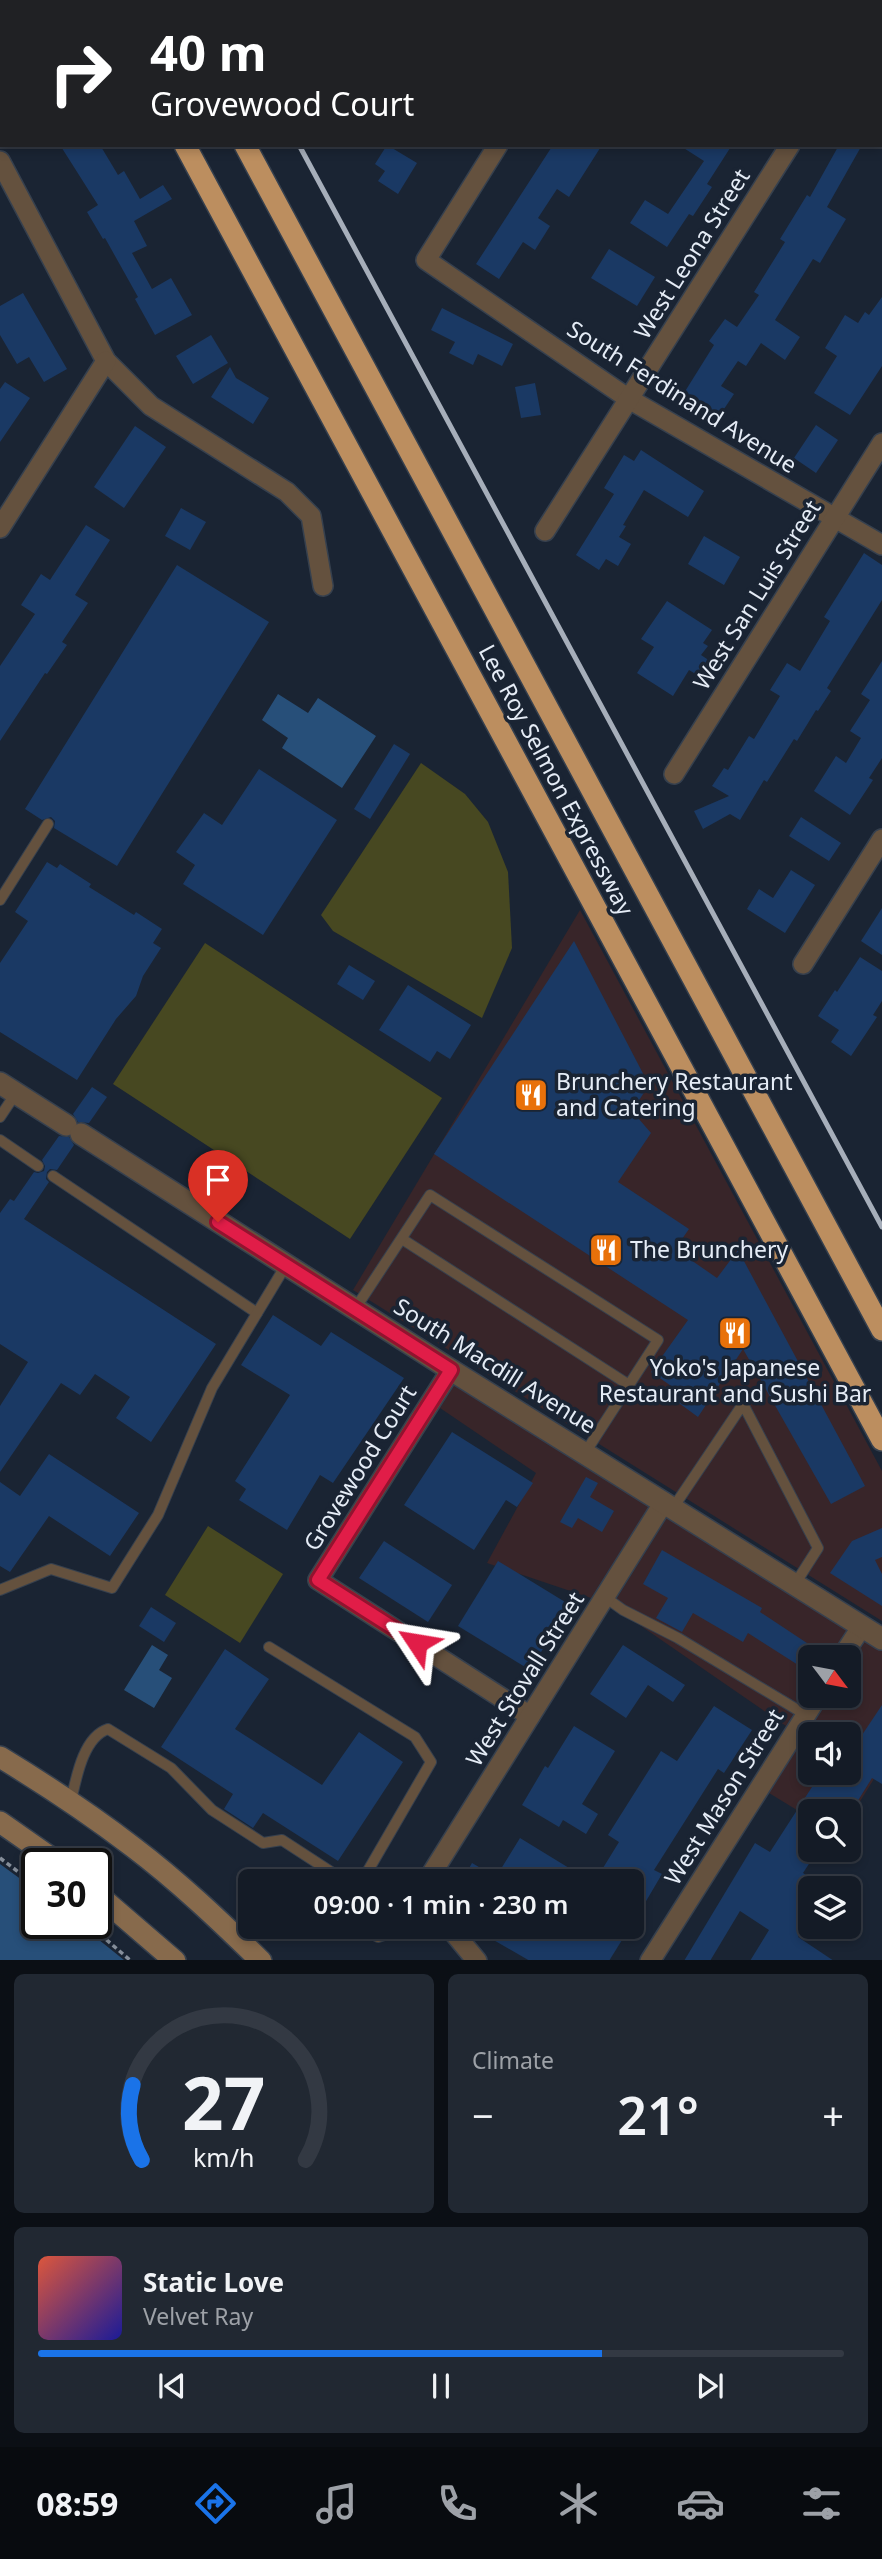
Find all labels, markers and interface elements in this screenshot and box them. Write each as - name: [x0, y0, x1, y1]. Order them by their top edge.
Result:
- text: 40 m: [150, 19, 267, 85]
- icon: right: [35, 28, 126, 119]
- text: Grovewood Court: [150, 82, 414, 125]
- street label: West Leona Street: [626, 162, 757, 345]
- street label: South Ferdinand Avenue: [561, 312, 804, 480]
- street label: West San Luis Street: [685, 493, 828, 696]
- street label: Lee Roy Selmon Expressway: [472, 638, 642, 921]
- place label: Brunchery Restaurant and Catering: [556, 1065, 793, 1123]
- restaurant icon: Brunchery Restaurant and Catering: [512, 1076, 550, 1114]
- pin: [188, 1150, 248, 1222]
- icon: arrive: [199, 1161, 237, 1199]
- restaurant icon: The Brunchery: [587, 1231, 625, 1269]
- place label: The Brunchery: [630, 1233, 789, 1265]
- street label: South Macdill Avenue: [388, 1290, 603, 1440]
- restaurant icon: Yoko's Japanese Restaurant and Sushi Bar: [716, 1314, 754, 1352]
- place label: Yoko's Japanese Restaurant and Sushi Bar: [599, 1351, 872, 1409]
- street label: Grovewood Court: [295, 1378, 423, 1556]
- street label: West Stovall Street: [458, 1585, 591, 1772]
- position arrow: [380, 1606, 454, 1680]
- north arrow: [798, 1645, 861, 1708]
- map controls: [798, 1645, 861, 1939]
- street label: West Mason Street: [656, 1702, 790, 1891]
- button: sound: [798, 1722, 861, 1785]
- button: search: [798, 1799, 861, 1862]
- speed limit sign: 30: [21, 1848, 112, 1939]
- button: layers: [798, 1876, 861, 1939]
- text: 09:00 · 1 min · 230 m: [314, 1886, 568, 1922]
- text: Climate: [472, 2044, 554, 2076]
- text: 27: [182, 2052, 266, 2151]
- text: 21°: [617, 2079, 699, 2150]
- text: −: [472, 2089, 494, 2141]
- text: +: [822, 2089, 844, 2141]
- text: km/h: [193, 2139, 255, 2173]
- text: Static Love: [143, 2264, 284, 2300]
- text: Velvet Ray: [143, 2300, 253, 2332]
- icon: previous: [153, 2367, 191, 2405]
- icon: pause: [422, 2367, 460, 2405]
- icon: next: [691, 2367, 729, 2405]
- icon: directions: [191, 2479, 240, 2528]
- icon: music: [312, 2479, 361, 2528]
- icon: phone: [433, 2479, 482, 2528]
- icon: climate: [554, 2479, 603, 2528]
- icon: car: [676, 2479, 725, 2528]
- icon: filters: [797, 2479, 846, 2528]
- text: 08:59: [36, 2482, 118, 2525]

